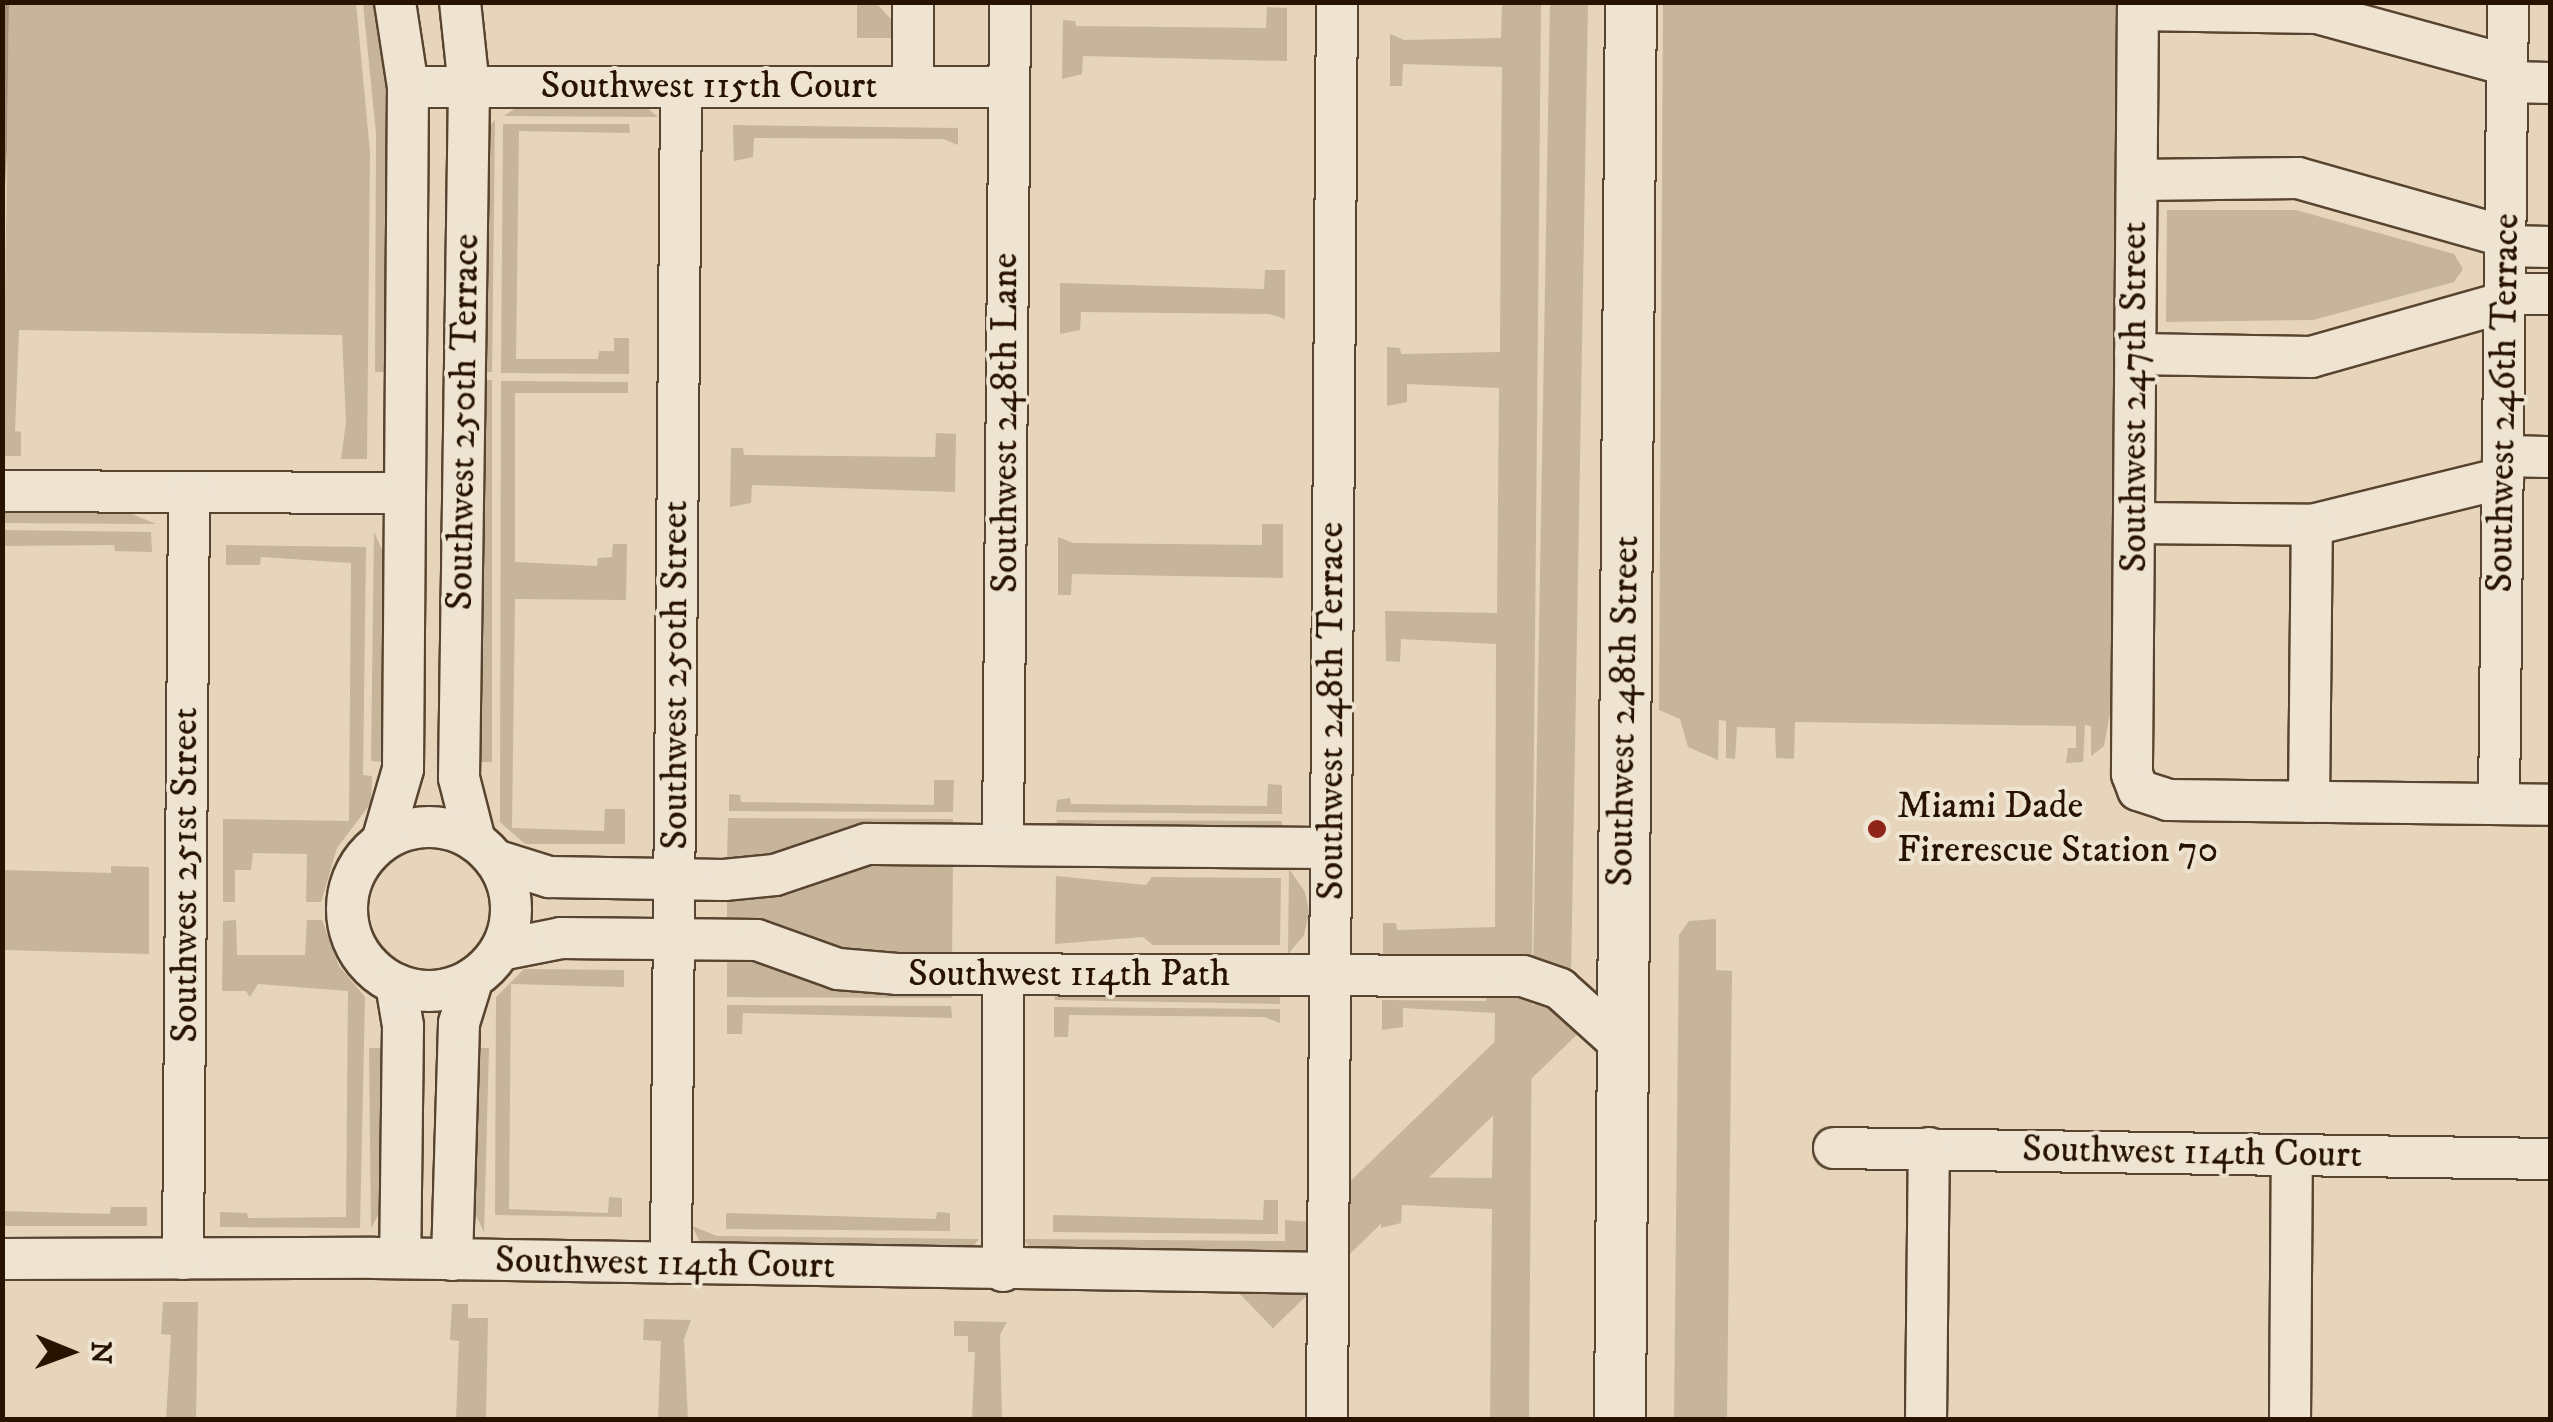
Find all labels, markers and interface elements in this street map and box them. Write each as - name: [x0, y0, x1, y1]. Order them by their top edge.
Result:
- street label: Southwest 115th Court: [541, 64, 877, 110]
- street label: Southwest 246th Terrace: [2478, 213, 2530, 593]
- street label: Southwest 247th Street: [2112, 221, 2158, 573]
- street label: Southwest 250th Terrace: [438, 233, 490, 611]
- street label: Southwest 248th Lane: [983, 253, 1029, 593]
- street label: Southwest 250th Street: [653, 500, 699, 850]
- street label: Southwest 248th Terrace: [1309, 522, 1355, 900]
- street label: Southwest 248th Street: [1598, 535, 1650, 887]
- street label: Southwest 251st Street: [163, 707, 209, 1043]
- place label: Miami Dade Firerescue Station 70: [1897, 784, 2218, 874]
- marker: Miami Dade Firerescue Station 70: [1866, 818, 1888, 840]
- street label: Southwest 114th Path: [908, 952, 1230, 998]
- street label: Southwest 114th Court: [2022, 1127, 2362, 1179]
- street label: Southwest 114th Court: [495, 1238, 835, 1290]
- north arrow: [20, 1302, 120, 1402]
- text: N: [83, 1341, 118, 1364]

